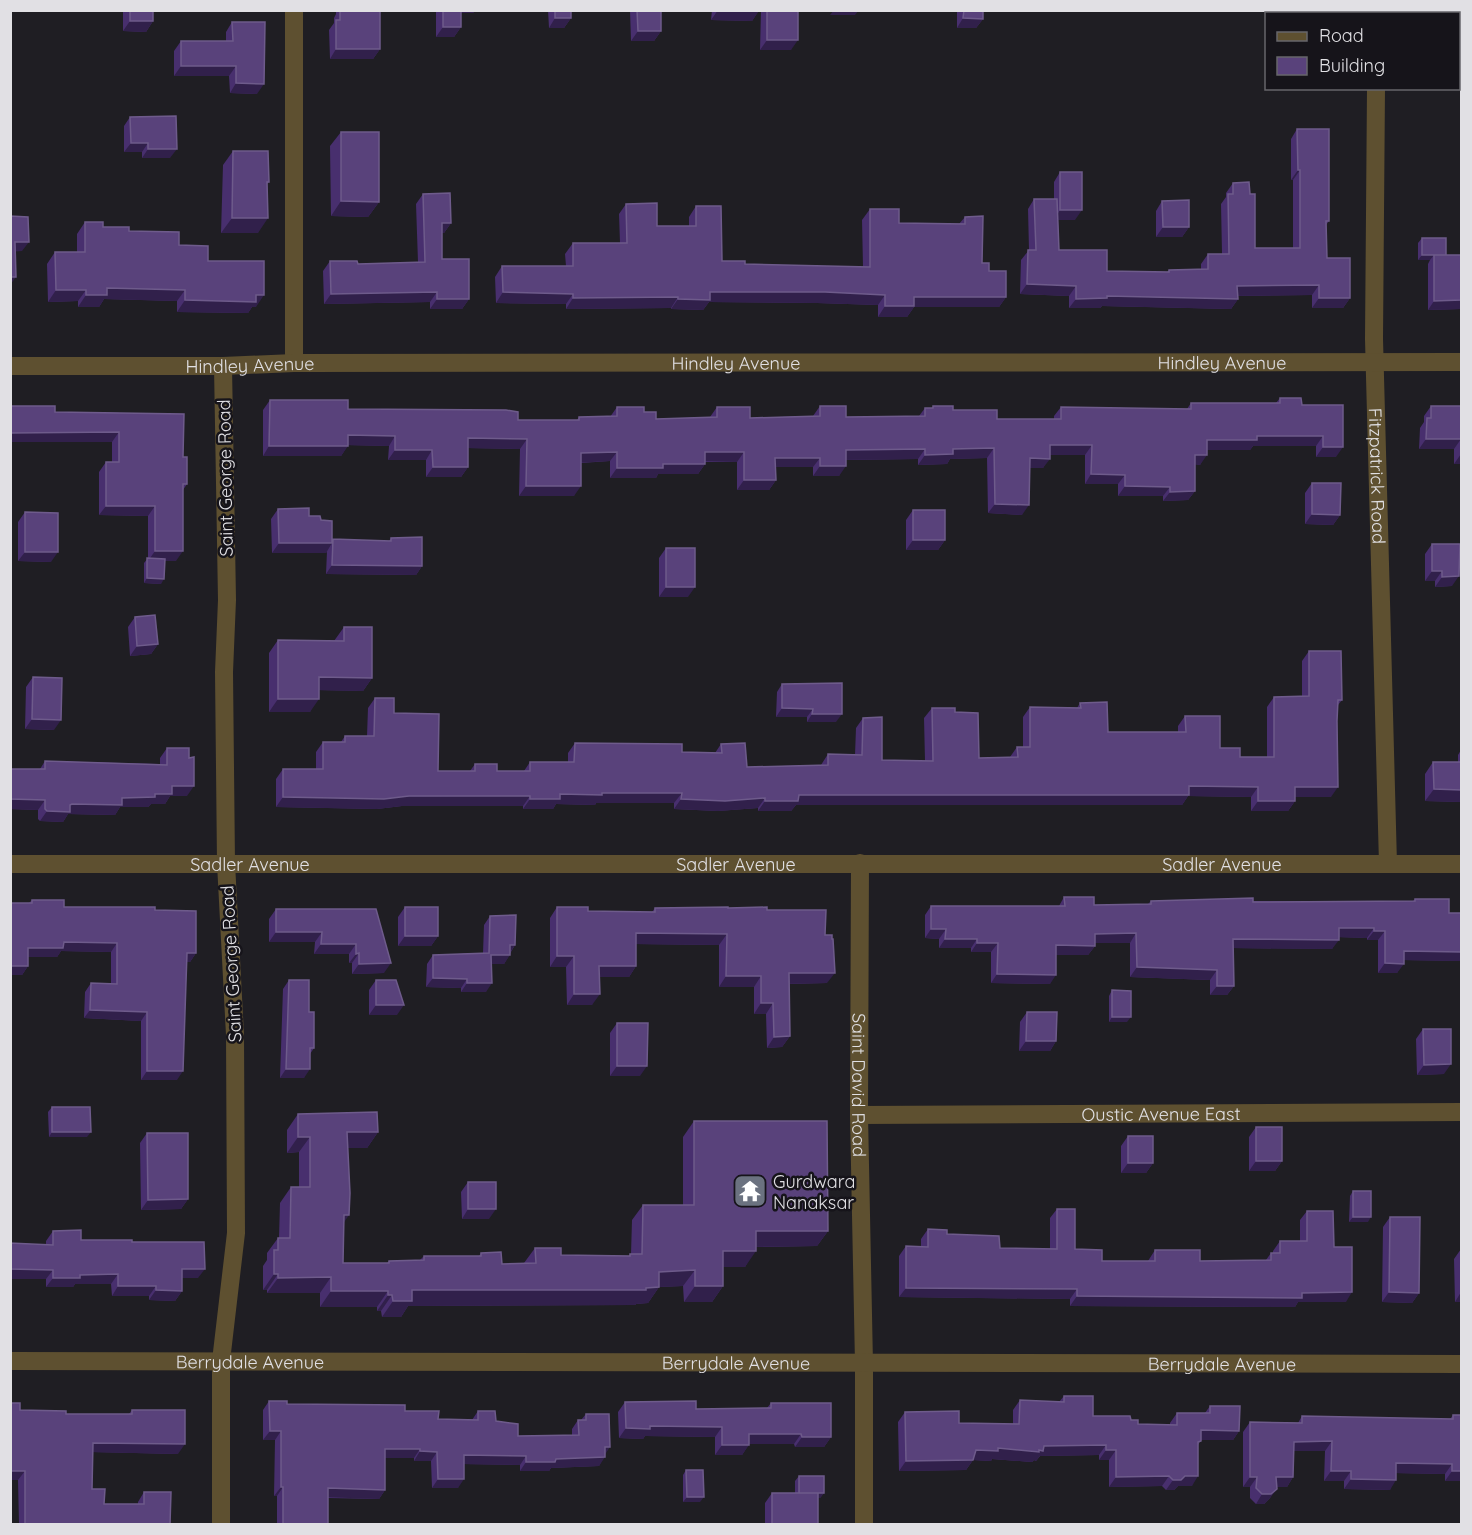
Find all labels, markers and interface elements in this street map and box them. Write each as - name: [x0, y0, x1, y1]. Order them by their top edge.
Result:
- legend: [1265, 12, 1460, 90]
- text: Road: [1319, 24, 1364, 47]
- text: Building: [1319, 54, 1385, 77]
- street label: Hindley Avenue: [186, 351, 314, 378]
- street label: Hindley Avenue: [671, 351, 800, 374]
- street label: Hindley Avenue: [1157, 351, 1286, 374]
- street label: Saint George Road: [212, 399, 238, 557]
- street label: Fitzpatrick Road: [1364, 408, 1391, 544]
- street label: Sadler Avenue: [190, 853, 310, 876]
- street label: Sadler Avenue: [676, 853, 796, 876]
- street label: Sadler Avenue: [1162, 853, 1282, 876]
- street label: Saint George Road: [215, 885, 247, 1043]
- street label: Saint David Road: [847, 1013, 871, 1157]
- street label: Oustic Avenue East: [1081, 1102, 1241, 1125]
- place label: Gurdwara Nanaksar: [773, 1170, 855, 1214]
- temple icon: Gurdwara Nanaksar: [732, 1173, 768, 1209]
- street label: Berrydale Avenue: [176, 1350, 324, 1373]
- street label: Berrydale Avenue: [662, 1351, 810, 1374]
- street label: Berrydale Avenue: [1148, 1352, 1296, 1375]

